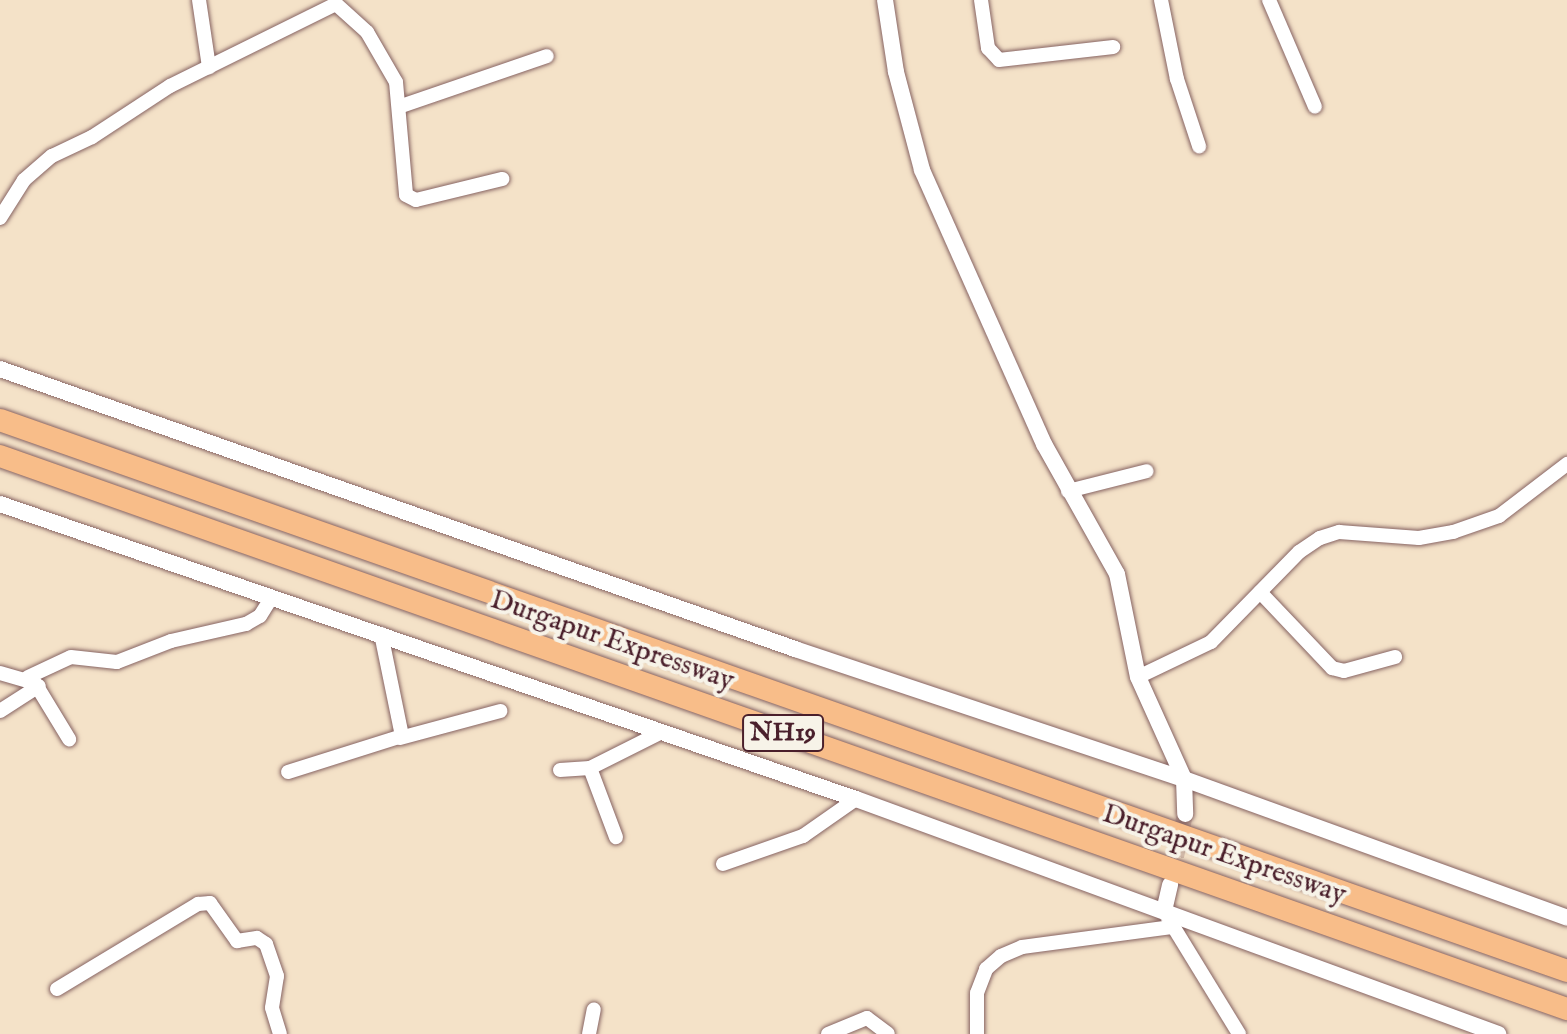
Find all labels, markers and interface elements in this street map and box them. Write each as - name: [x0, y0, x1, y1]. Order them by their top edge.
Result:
- street label: Durgapur Expressway: [486, 584, 738, 698]
- road number: NH19: [741, 711, 825, 755]
- street label: Durgapur Expressway: [1098, 798, 1350, 912]

